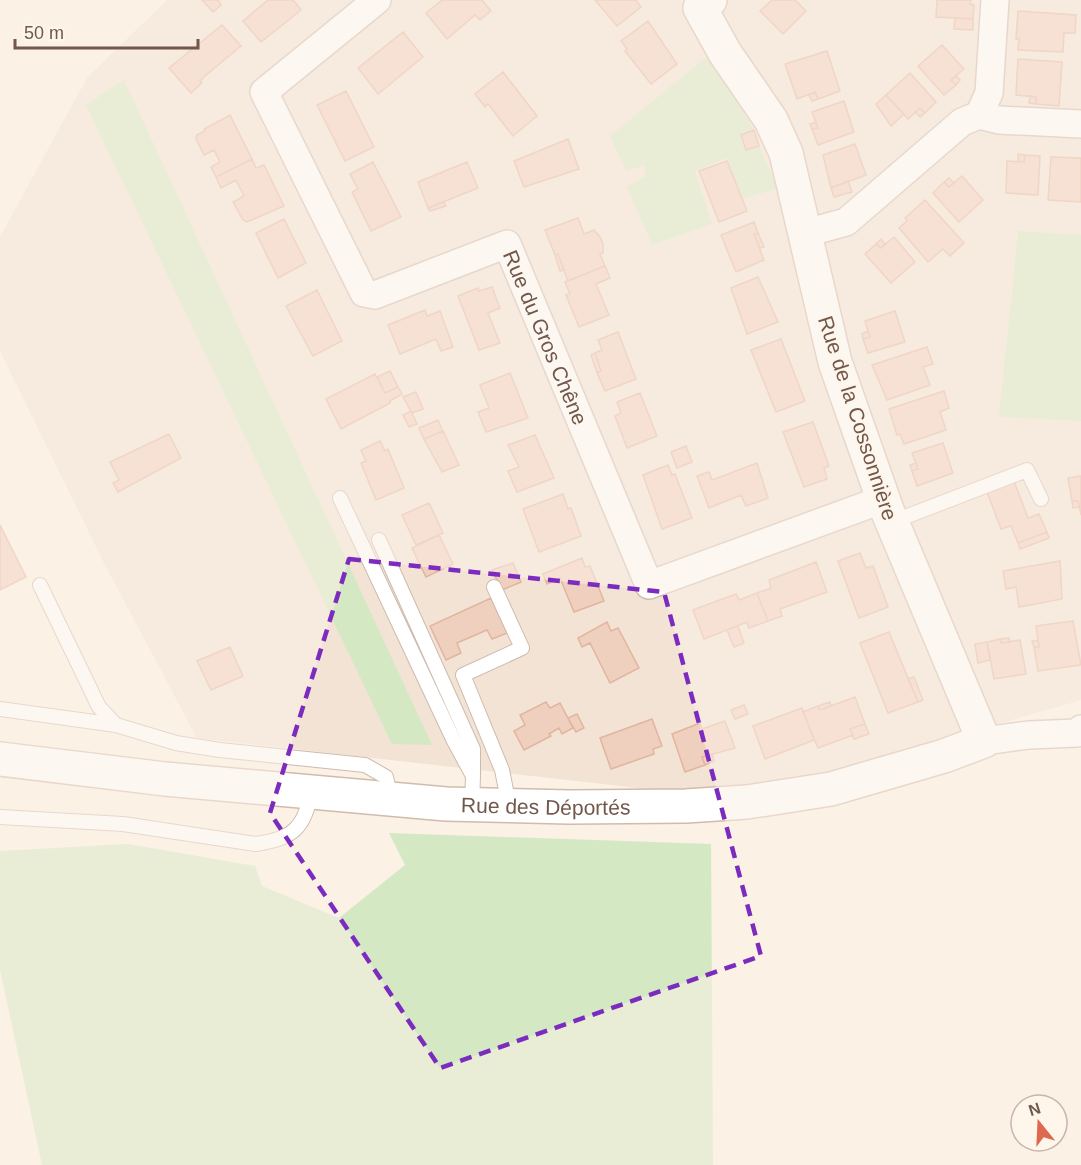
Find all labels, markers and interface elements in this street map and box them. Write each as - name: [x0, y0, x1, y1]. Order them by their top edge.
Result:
- scale bar: [15, 12, 198, 50]
- text: 50 m: [24, 23, 64, 43]
- street label: Rue du Gros Chêne: [499, 247, 592, 428]
- street label: Rue de la Cossonnière: [814, 313, 902, 523]
- street label: Rue des Déportés: [461, 793, 630, 819]
- north arrow: [1009, 1093, 1069, 1153]
- text: N: [1026, 1099, 1043, 1119]

